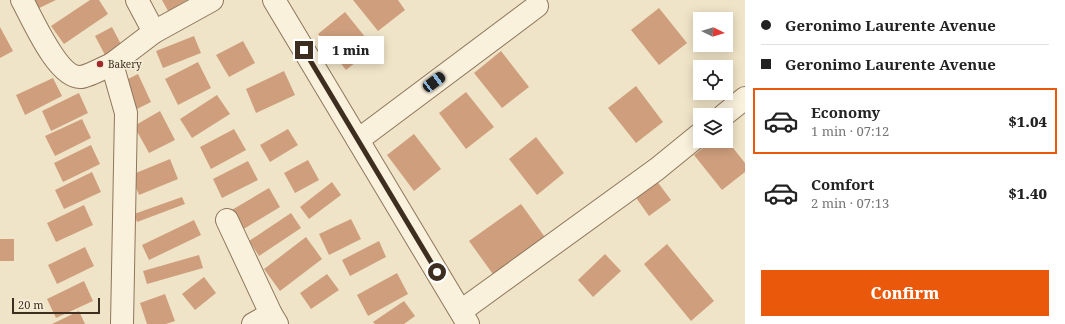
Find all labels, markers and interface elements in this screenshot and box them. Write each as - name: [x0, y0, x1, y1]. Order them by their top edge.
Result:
- north arrow: [693, 12, 733, 52]
- map controls: [693, 12, 733, 148]
- text: Geronimo Laurente Avenue: [785, 15, 996, 35]
- callout: 1 min: [318, 36, 384, 64]
- route end: [295, 41, 313, 59]
- text: 1 min: [332, 41, 370, 59]
- text: Geronimo Laurente Avenue: [785, 54, 996, 74]
- place label: Bakery: [108, 57, 142, 71]
- marker: Bakery: [95, 59, 105, 69]
- button: locate: [693, 60, 733, 100]
- car: [421, 70, 447, 94]
- text: Economy: [811, 102, 880, 122]
- icon: car: [763, 103, 799, 139]
- button: layers: [693, 108, 733, 148]
- text: $1.04: [1008, 111, 1047, 131]
- text: 1 min · 07:12: [811, 122, 889, 140]
- text: Comfort: [811, 174, 874, 194]
- icon: car: [763, 175, 799, 211]
- text: $1.40: [1008, 183, 1047, 203]
- text: 2 min · 07:13: [811, 194, 889, 212]
- route start: [428, 263, 446, 281]
- button: Confirm: [761, 270, 1049, 316]
- scale bar: [12, 296, 100, 315]
- text: 20 m: [18, 297, 44, 312]

